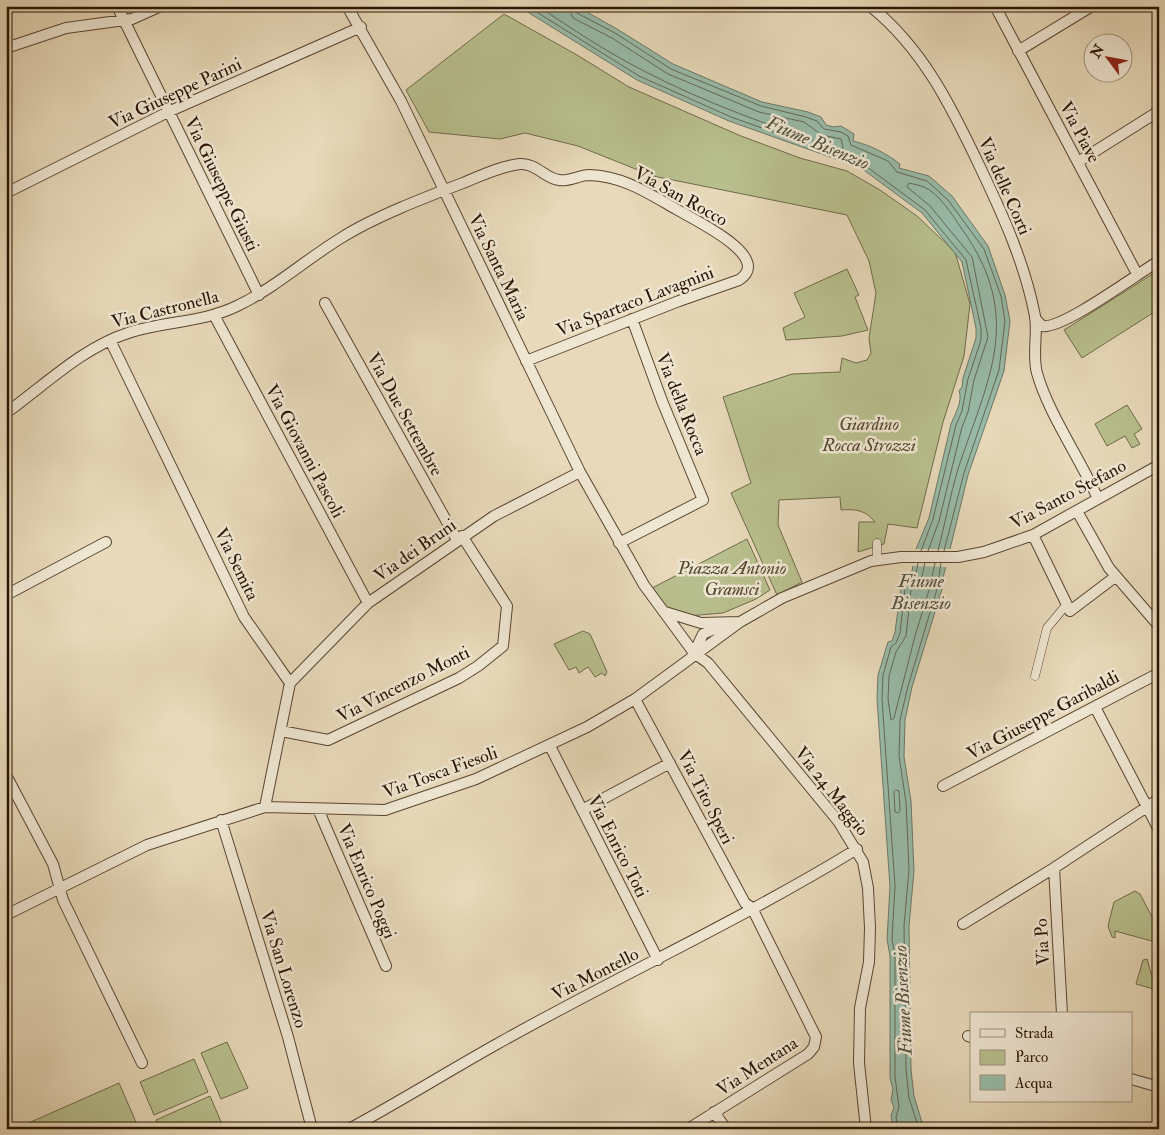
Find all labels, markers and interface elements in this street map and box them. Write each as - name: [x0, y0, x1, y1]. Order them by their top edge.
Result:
- north arrow: [1082, 32, 1132, 82]
- text: N: [1086, 41, 1108, 62]
- street label: Via Giuseppe Parini: [105, 53, 246, 134]
- street label: Via Piave: [1054, 98, 1105, 167]
- water label: Fiume Bisenzio: [761, 110, 873, 176]
- street label: Via Giuseppe Giusti: [179, 113, 264, 255]
- street label: Via delle Corti: [973, 134, 1036, 239]
- street label: Via San Rocco: [630, 161, 732, 232]
- street label: Via Santa Maria: [463, 210, 535, 325]
- street label: Via Spartaco Lavagnini: [553, 261, 717, 342]
- street label: Via Castronella: [109, 285, 222, 334]
- street label: Via Due Settembre: [361, 349, 448, 480]
- street label: Via della Rocca: [651, 349, 713, 459]
- street label: Via Giovanni Pascoli: [260, 380, 350, 522]
- park label: Giardino Rocca Strozzi: [821, 413, 916, 457]
- street label: Via Santo Stefano: [1006, 454, 1130, 535]
- street label: Via dei Bruni: [370, 514, 461, 587]
- street label: Via Semita: [209, 524, 264, 605]
- park label: Piazza Antonio Gramsci: [677, 557, 786, 601]
- water label: Fiume Bisenzio: [890, 569, 951, 615]
- street label: Via Vincenzo Monti: [333, 641, 474, 728]
- street label: Via Giuseppe Garibaldi: [963, 665, 1124, 765]
- street label: Via Tosca Fiesoli: [380, 741, 501, 804]
- street label: Via 24 Maggio: [790, 742, 874, 841]
- street label: Via Tito Speri: [672, 746, 739, 848]
- street label: Via Enrico Toti: [582, 791, 653, 902]
- street label: Via Enrico Poggi: [332, 820, 401, 943]
- street label: Via San Lorenzo: [255, 908, 312, 1031]
- street label: Via Po: [1030, 917, 1055, 966]
- street label: Via Montello: [548, 943, 643, 1006]
- water label: Fiume Bisenzio: [888, 944, 918, 1056]
- legend: [970, 1012, 1132, 1102]
- text: Strada: [1015, 1024, 1054, 1043]
- street label: Via Mentana: [712, 1031, 803, 1101]
- text: Parco: [1015, 1048, 1048, 1067]
- text: Acqua: [1014, 1074, 1053, 1093]

